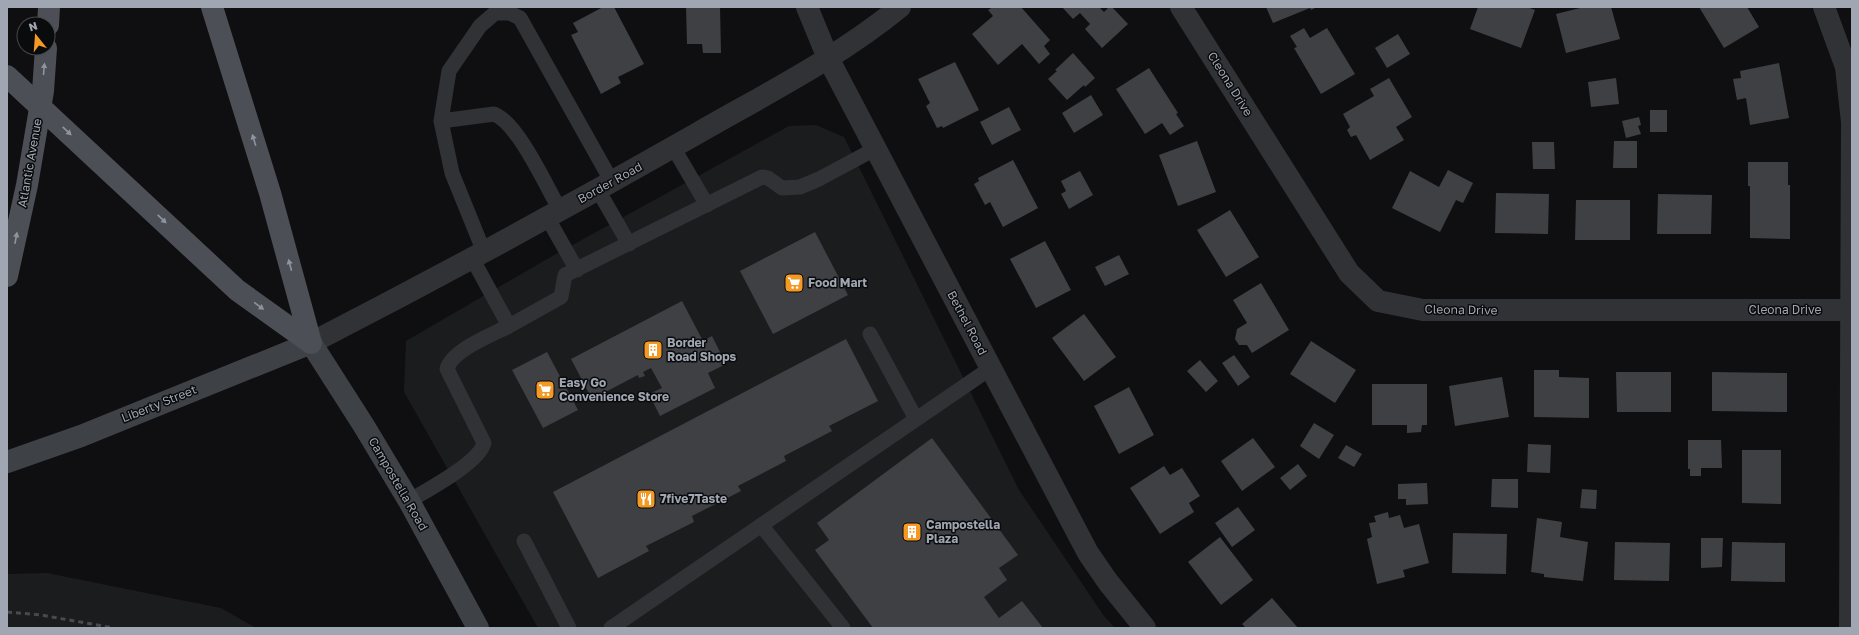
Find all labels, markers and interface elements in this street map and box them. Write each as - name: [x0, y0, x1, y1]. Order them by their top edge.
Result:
- north arrow: [16, 16, 56, 56]
- text: N: [27, 19, 39, 33]
- street label: Cleona Drive: [1205, 49, 1256, 119]
- one-way arrow: [41, 63, 48, 75]
- street label: Atlantic Avenue: [14, 117, 45, 209]
- one-way arrow: [61, 126, 72, 135]
- one-way arrow: [251, 134, 257, 146]
- street label: Border Road: [575, 159, 645, 206]
- one-way arrow: [157, 214, 167, 224]
- one-way arrow: [14, 232, 20, 244]
- one-way arrow: [286, 259, 292, 271]
- supermarket icon: Food Mart: [783, 272, 805, 294]
- place label: Food Mart: [808, 275, 867, 290]
- street label: Bethel Road: [944, 288, 991, 357]
- one-way arrow: [253, 301, 264, 310]
- street label: Cleona Drive: [1424, 301, 1498, 318]
- street label: Cleona Drive: [1749, 302, 1822, 317]
- place label: Border Road Shops: [667, 335, 737, 364]
- building icon: Border Road Shops: [642, 339, 664, 361]
- place label: Easy Go Convenience Store: [559, 375, 669, 404]
- supermarket icon: Easy Go Convenience Store: [534, 379, 556, 401]
- street label: Liberty Street: [119, 382, 199, 425]
- street label: Campostella Road: [366, 434, 431, 533]
- restaurant icon: 7five7Taste: [635, 488, 657, 510]
- place label: 7five7Taste: [660, 491, 727, 506]
- place label: Campostella Plaza: [926, 517, 1000, 546]
- building icon: Campostella Plaza: [901, 521, 923, 543]

